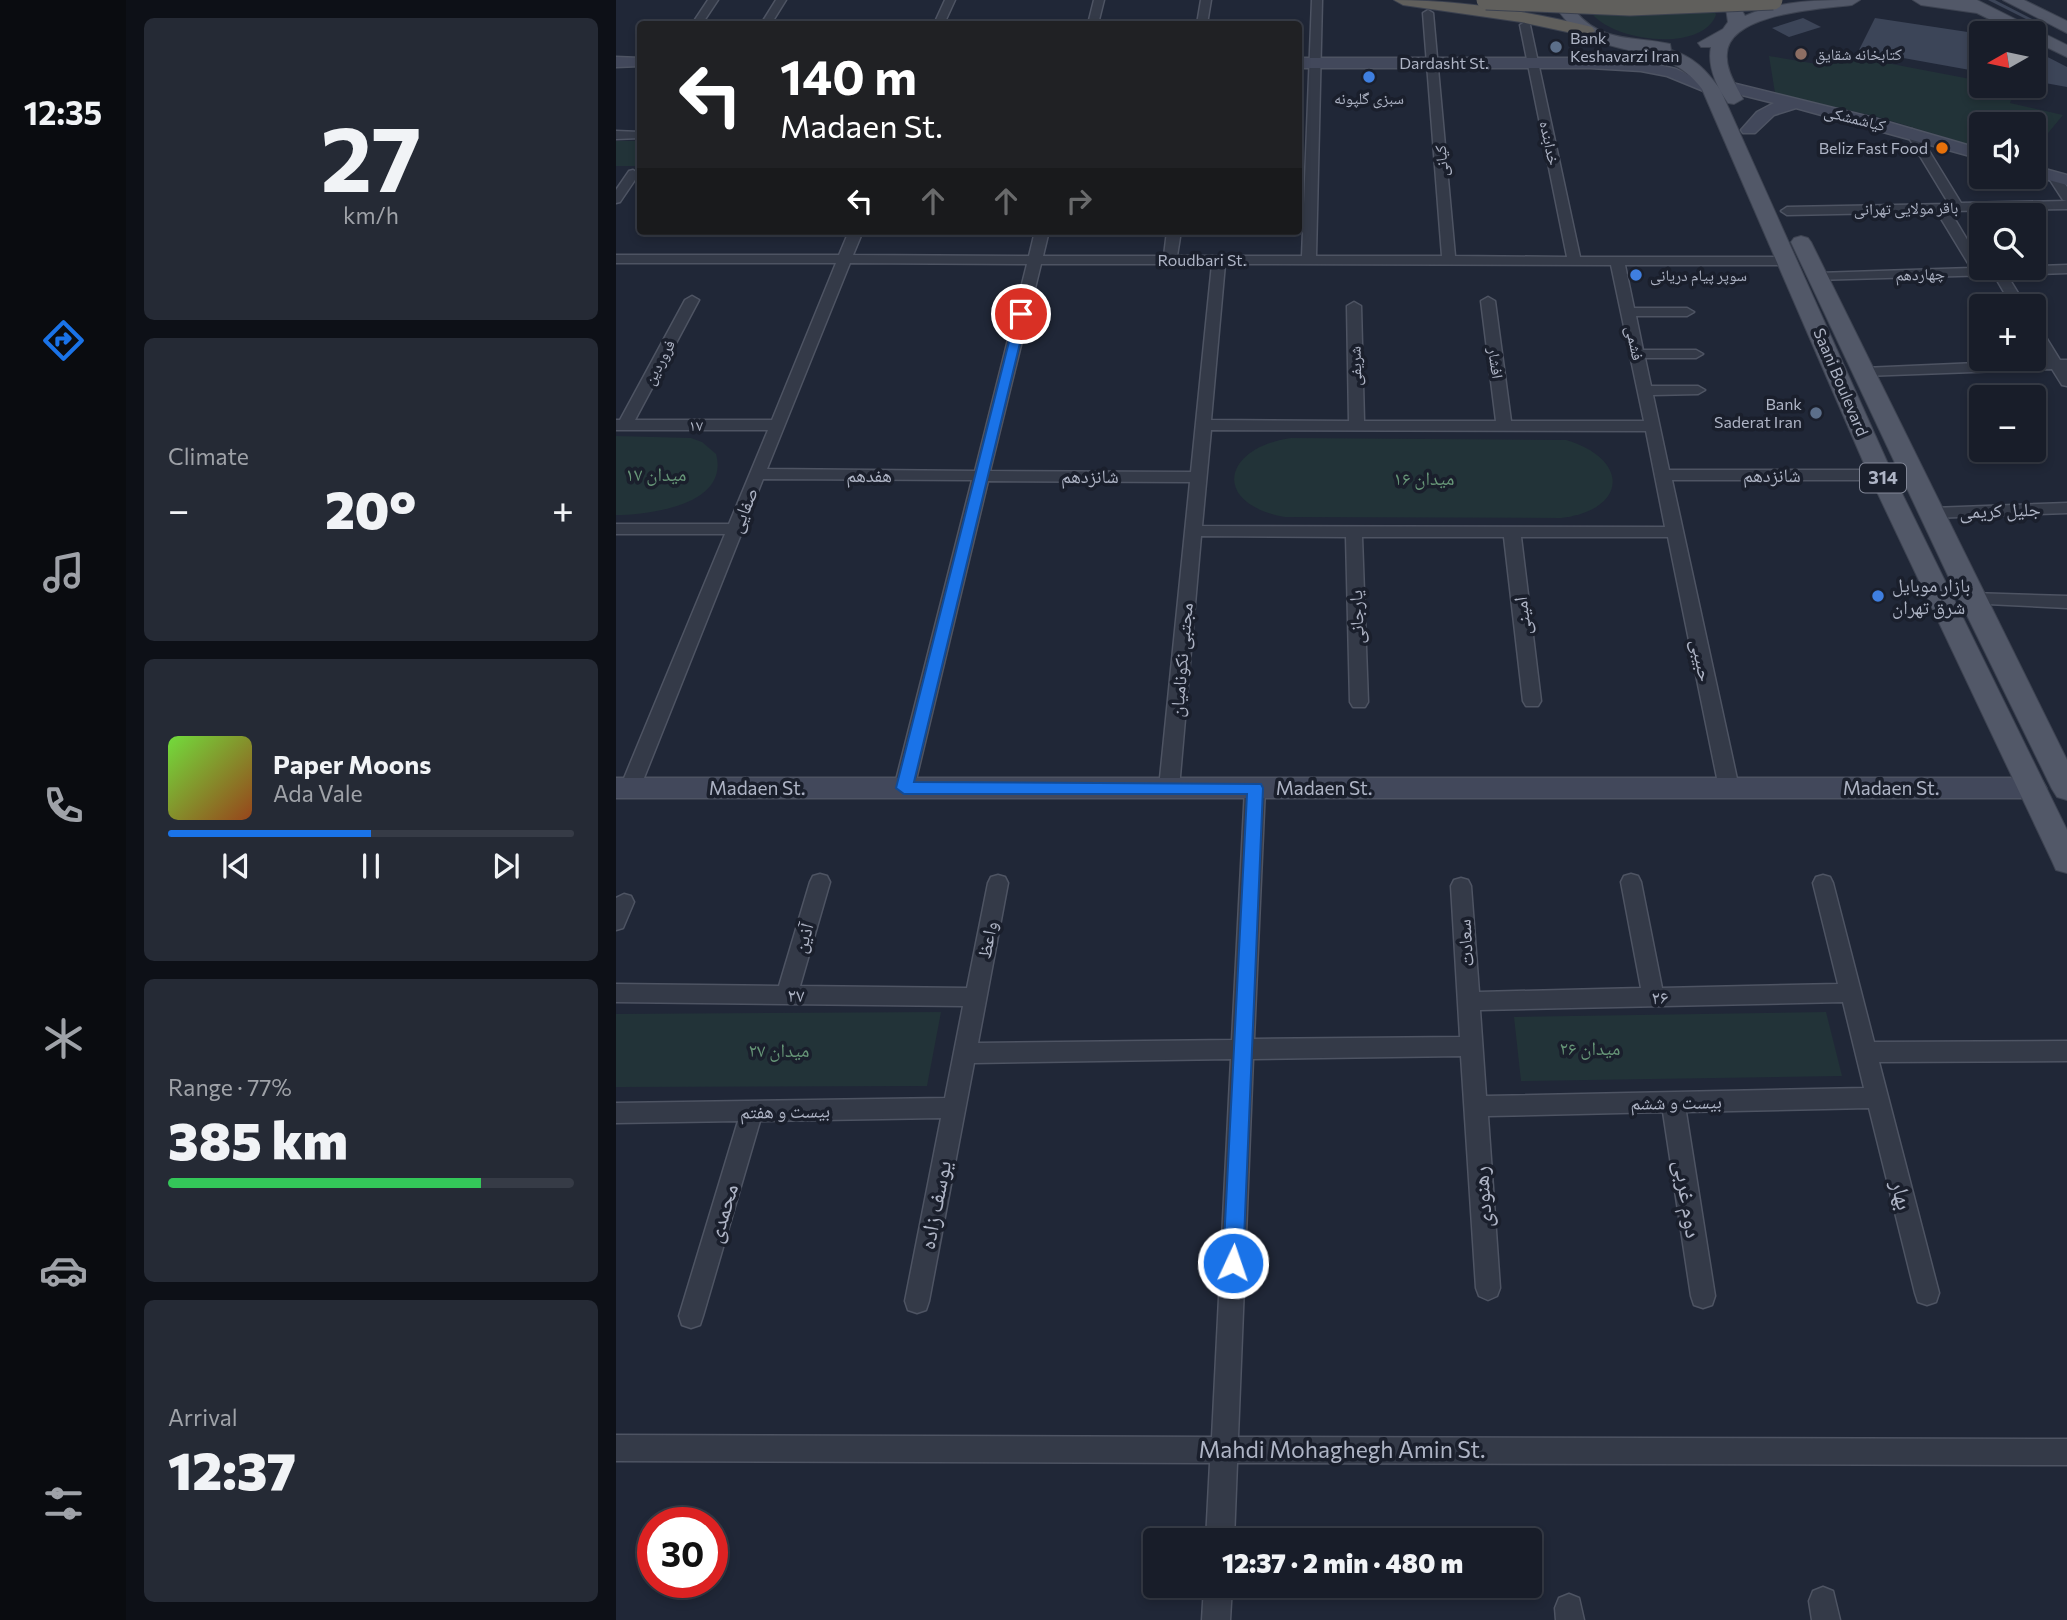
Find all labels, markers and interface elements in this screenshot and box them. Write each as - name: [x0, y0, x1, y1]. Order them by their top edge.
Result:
- north arrow: [1969, 21, 2046, 98]
- map controls: [1969, 21, 2046, 462]
- place label: Bank Keshavarzi Iran: [1570, 28, 1679, 65]
- marker: Bank Keshavarzi Iran: [1548, 39, 1564, 55]
- place label: کتابخانه شقایق: [1815, 44, 1902, 65]
- text: 140 m: [780, 45, 917, 105]
- marker: کتابخانه شقایق: [1793, 46, 1809, 62]
- icon: left: [665, 49, 756, 140]
- street label: Dardasht St.: [1399, 53, 1489, 72]
- marker: سبزی گلپونه: [1361, 69, 1377, 85]
- place label: سبزی گلپونه: [1334, 88, 1404, 109]
- text: 12:35: [24, 92, 102, 132]
- text: 27: [320, 99, 422, 211]
- street label: کیاشمشکی: [1822, 101, 1888, 136]
- text: Madaen St.: [780, 105, 943, 145]
- button: sound: [1969, 112, 2046, 189]
- street label: خدابنده: [1536, 119, 1564, 167]
- place label: Beliz Fast Food: [1819, 138, 1928, 157]
- marker: Beliz Fast Food: [1934, 140, 1950, 156]
- street label: کیانی: [1430, 144, 1453, 178]
- icon: left: [841, 182, 879, 220]
- icon: ahead: [914, 182, 952, 220]
- icon: ahead: [987, 182, 1025, 220]
- icon: right: [1060, 182, 1098, 220]
- street label: باقر مولایی تهرانی: [1854, 197, 1958, 220]
- text: km/h: [343, 201, 399, 229]
- button: search: [1969, 203, 2046, 280]
- street label: Roudbari St.: [1158, 250, 1246, 269]
- street label: چهاردهم: [1895, 263, 1945, 286]
- place label: سوپر پیام دریانی: [1650, 265, 1747, 286]
- marker: سوپر پیام دریانی: [1628, 267, 1644, 283]
- pin: [991, 284, 1051, 344]
- button: +: [1969, 294, 2046, 371]
- icon: arrive: [1002, 295, 1040, 333]
- icon: directions: [39, 316, 88, 365]
- street label: فشمی: [1621, 324, 1648, 362]
- street label: Saani Boulevard: [1810, 325, 1873, 439]
- street label: فروردین: [639, 336, 680, 388]
- street label: افشار: [1484, 345, 1508, 380]
- street label: شریفی: [1345, 346, 1366, 386]
- button: −: [1969, 385, 2046, 462]
- place label: Bank Saderat Iran: [1714, 394, 1802, 431]
- marker: Bank Saderat Iran: [1808, 405, 1824, 421]
- street label: ۱۷: [689, 415, 703, 434]
- text: Climate: [168, 442, 249, 470]
- park label: میدان ۱۷: [626, 462, 686, 486]
- street label: هفدهم: [846, 463, 892, 488]
- street label: شانزدهم: [1743, 463, 1801, 488]
- street label: شانزدهم: [1061, 464, 1119, 489]
- road number: 314: [1860, 464, 1906, 492]
- park label: میدان ۱۶: [1394, 466, 1454, 490]
- text: 20°: [325, 476, 416, 540]
- street label: صفایی: [723, 484, 763, 536]
- text: −: [168, 485, 190, 532]
- text: +: [552, 485, 574, 532]
- street label: جلیل کریمی: [1959, 497, 2041, 523]
- icon: music: [39, 548, 88, 597]
- place label: بازار موبایل شرق تهران: [1892, 573, 1970, 619]
- marker: بازار موبایل شرق تهران: [1870, 588, 1886, 604]
- street label: یارجانی: [1343, 590, 1369, 644]
- street label: امینی: [1508, 595, 1536, 637]
- street label: مجتبی نکونامیان: [1164, 602, 1198, 718]
- street label: حبیبی: [1686, 636, 1718, 684]
- text: Paper Moons: [273, 748, 431, 779]
- street label: Madaen St.: [709, 776, 805, 799]
- street label: Madaen St.: [1276, 776, 1372, 799]
- street label: Madaen St.: [1843, 776, 1939, 799]
- text: Ada Vale: [273, 779, 363, 807]
- icon: phone: [39, 781, 88, 830]
- icon: previous: [217, 847, 255, 885]
- icon: pause: [352, 847, 390, 885]
- icon: next: [487, 847, 525, 885]
- street label: سعادت: [1451, 918, 1478, 968]
- street label: آذین: [787, 919, 819, 956]
- street label: واعظ: [972, 919, 1002, 961]
- street label: ۲۷: [787, 983, 805, 1006]
- street label: ۲۶: [1651, 985, 1669, 1008]
- icon: climate: [39, 1014, 88, 1063]
- park label: میدان ۲۶: [1560, 1036, 1620, 1060]
- park label: میدان ۲۷: [749, 1038, 809, 1062]
- text: Range · 77%: [168, 1073, 292, 1101]
- street label: بیست و ششم: [1630, 1089, 1722, 1116]
- street label: بیست و هفتم: [740, 1098, 830, 1125]
- text: 385 km: [168, 1107, 348, 1171]
- street label: یوسف زاده: [912, 1158, 957, 1252]
- street label: دوم غربی: [1666, 1158, 1709, 1241]
- street label: رهنودی: [1465, 1165, 1498, 1229]
- street label: بهار: [1885, 1176, 1920, 1213]
- street label: محمدی: [699, 1180, 744, 1246]
- position arrow: [1196, 1226, 1270, 1300]
- icon: car: [39, 1246, 88, 1295]
- text: Arrival: [168, 1403, 238, 1431]
- street label: Mahdi Mohaghegh Amin St.: [1199, 1435, 1485, 1463]
- text: 12:37: [168, 1437, 296, 1501]
- icon: filters: [39, 1479, 88, 1528]
- speed limit sign: 30: [637, 1507, 728, 1598]
- text: 12:37 · 2 min · 480 m: [1222, 1547, 1463, 1578]

